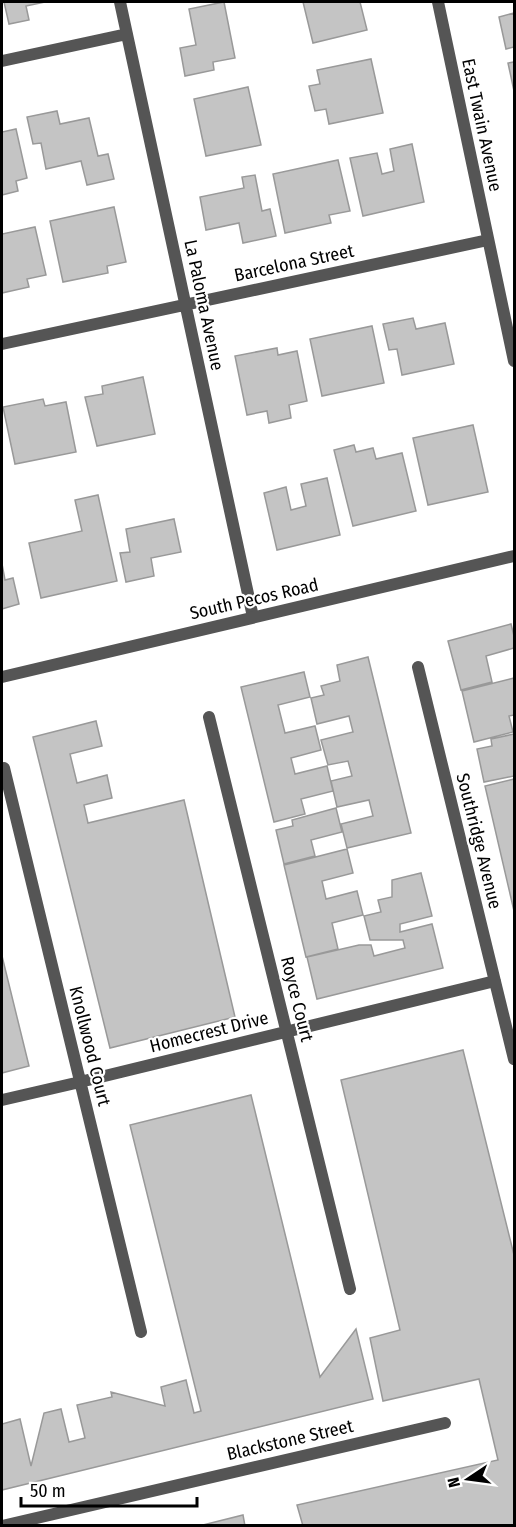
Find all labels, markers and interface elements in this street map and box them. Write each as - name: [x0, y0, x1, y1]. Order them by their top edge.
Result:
- street label: East Twain Avenue: [457, 57, 507, 194]
- street label: La Paloma Avenue: [179, 238, 229, 372]
- street label: Barcelona Street: [232, 240, 356, 286]
- street label: South Pecos Road: [188, 574, 320, 624]
- street label: Southridge Avenue: [452, 771, 507, 911]
- street label: Royce Court: [276, 954, 318, 1044]
- street label: Knollwood Court: [65, 984, 116, 1108]
- street label: Homecrest Drive: [147, 1007, 271, 1057]
- street label: Blackstone Street: [225, 1415, 355, 1465]
- north arrow: [438, 1449, 498, 1509]
- scale bar: [21, 1470, 196, 1508]
- text: N: [444, 1475, 464, 1489]
- text: 50 m: [30, 1480, 66, 1502]

